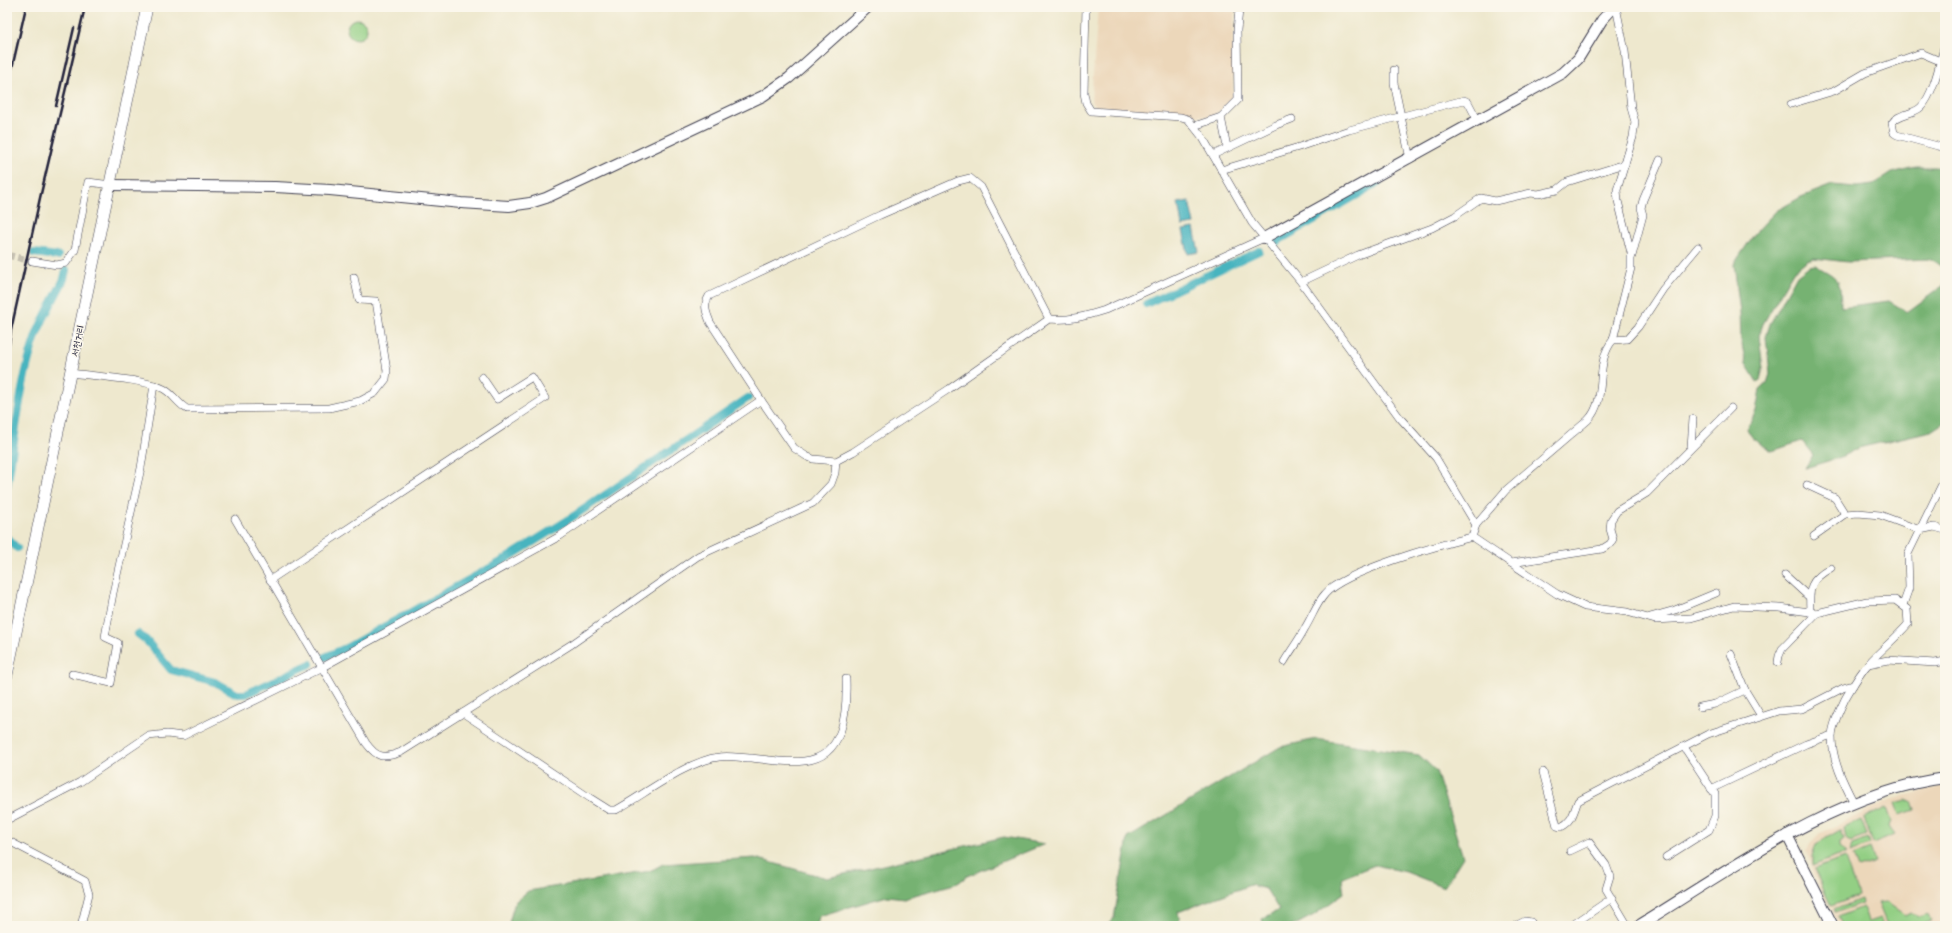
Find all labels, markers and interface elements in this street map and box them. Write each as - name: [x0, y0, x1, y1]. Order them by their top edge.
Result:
- street label: 서천거리: [69, 324, 87, 358]

